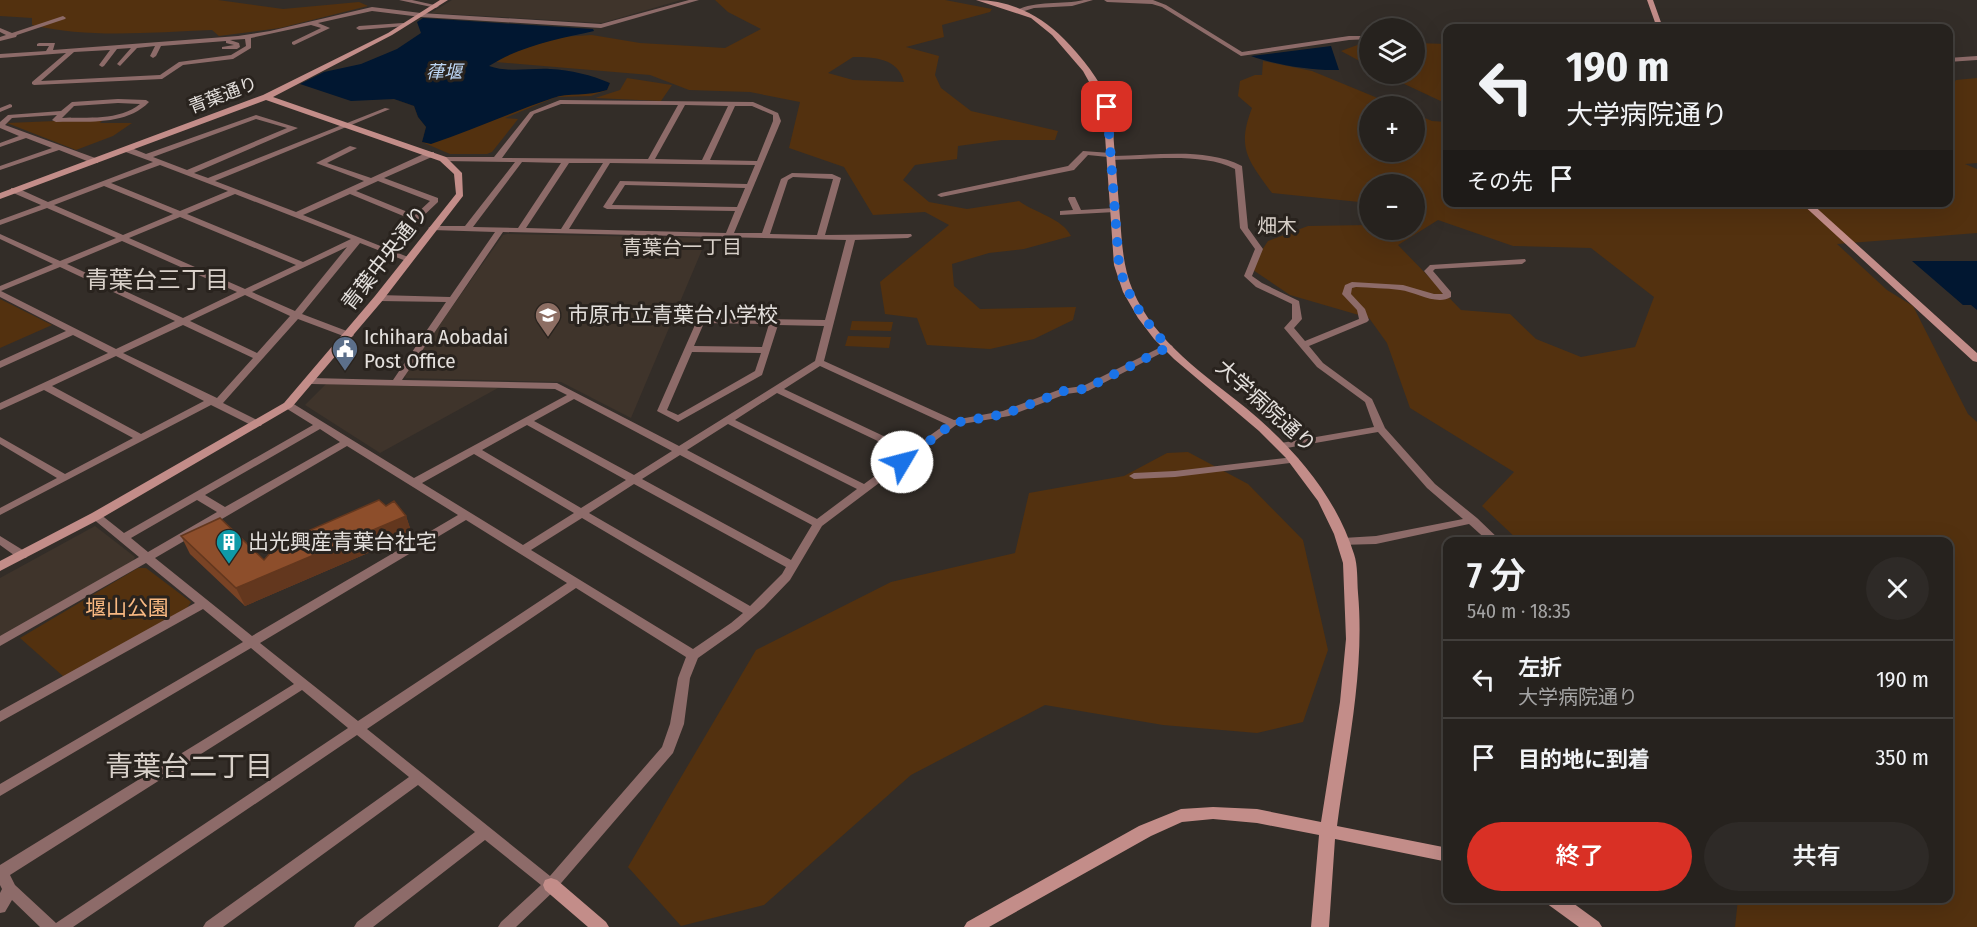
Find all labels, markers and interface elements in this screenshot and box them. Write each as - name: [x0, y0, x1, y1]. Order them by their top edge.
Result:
- map controls: [1359, 18, 1425, 240]
- button: layers: [1359, 18, 1425, 84]
- text: 190 m: [1566, 42, 1669, 92]
- icon: left: [1467, 48, 1545, 126]
- water label: 葎堰: [426, 61, 465, 83]
- street label: 青葉通り: [185, 72, 261, 118]
- pin: [1081, 81, 1132, 132]
- icon: arrive: [1090, 90, 1123, 123]
- button: +: [1359, 96, 1425, 162]
- text: 大学病院通り: [1566, 99, 1728, 131]
- icon: arrive: [1545, 162, 1578, 195]
- text: その先: [1467, 168, 1533, 195]
- button: −: [1359, 174, 1425, 240]
- street label: 青葉中央通り: [336, 200, 434, 316]
- district label: 畑木: [1257, 214, 1297, 238]
- district label: 青葉台一丁目: [622, 235, 742, 259]
- district label: 青葉台三丁目: [85, 266, 229, 294]
- school or university icon: 市原市立青葉台小学校: [533, 300, 563, 338]
- place label: 市原市立青葉台小学校: [568, 302, 778, 328]
- place label: Ichihara Aobadai Post Office: [364, 324, 508, 374]
- public building icon: Ichihara Aobadai Post Office: [330, 334, 360, 372]
- street label: 大学病院通り: [1210, 354, 1322, 458]
- position arrow: [870, 430, 934, 494]
- building icon: 出光興産青葉台社宅: [214, 527, 244, 565]
- place label: 出光興産青葉台社宅: [248, 529, 437, 555]
- text: 7 分: [1467, 554, 1526, 598]
- button: close: [1866, 557, 1929, 620]
- park label: 堰山公園: [85, 595, 169, 621]
- text: 540 m · 18:35: [1467, 599, 1570, 623]
- text: 左折: [1518, 654, 1562, 681]
- icon: left: [1467, 663, 1500, 696]
- text: 190 m: [1876, 666, 1929, 693]
- text: 大学病院通り: [1518, 685, 1638, 709]
- icon: arrive: [1467, 741, 1500, 774]
- text: 350 m: [1875, 744, 1929, 771]
- text: 目的地に到着: [1518, 746, 1650, 773]
- district label: 青葉台二丁目: [105, 750, 273, 783]
- button: 終了: [1467, 822, 1692, 891]
- button: 共有: [1704, 822, 1929, 891]

